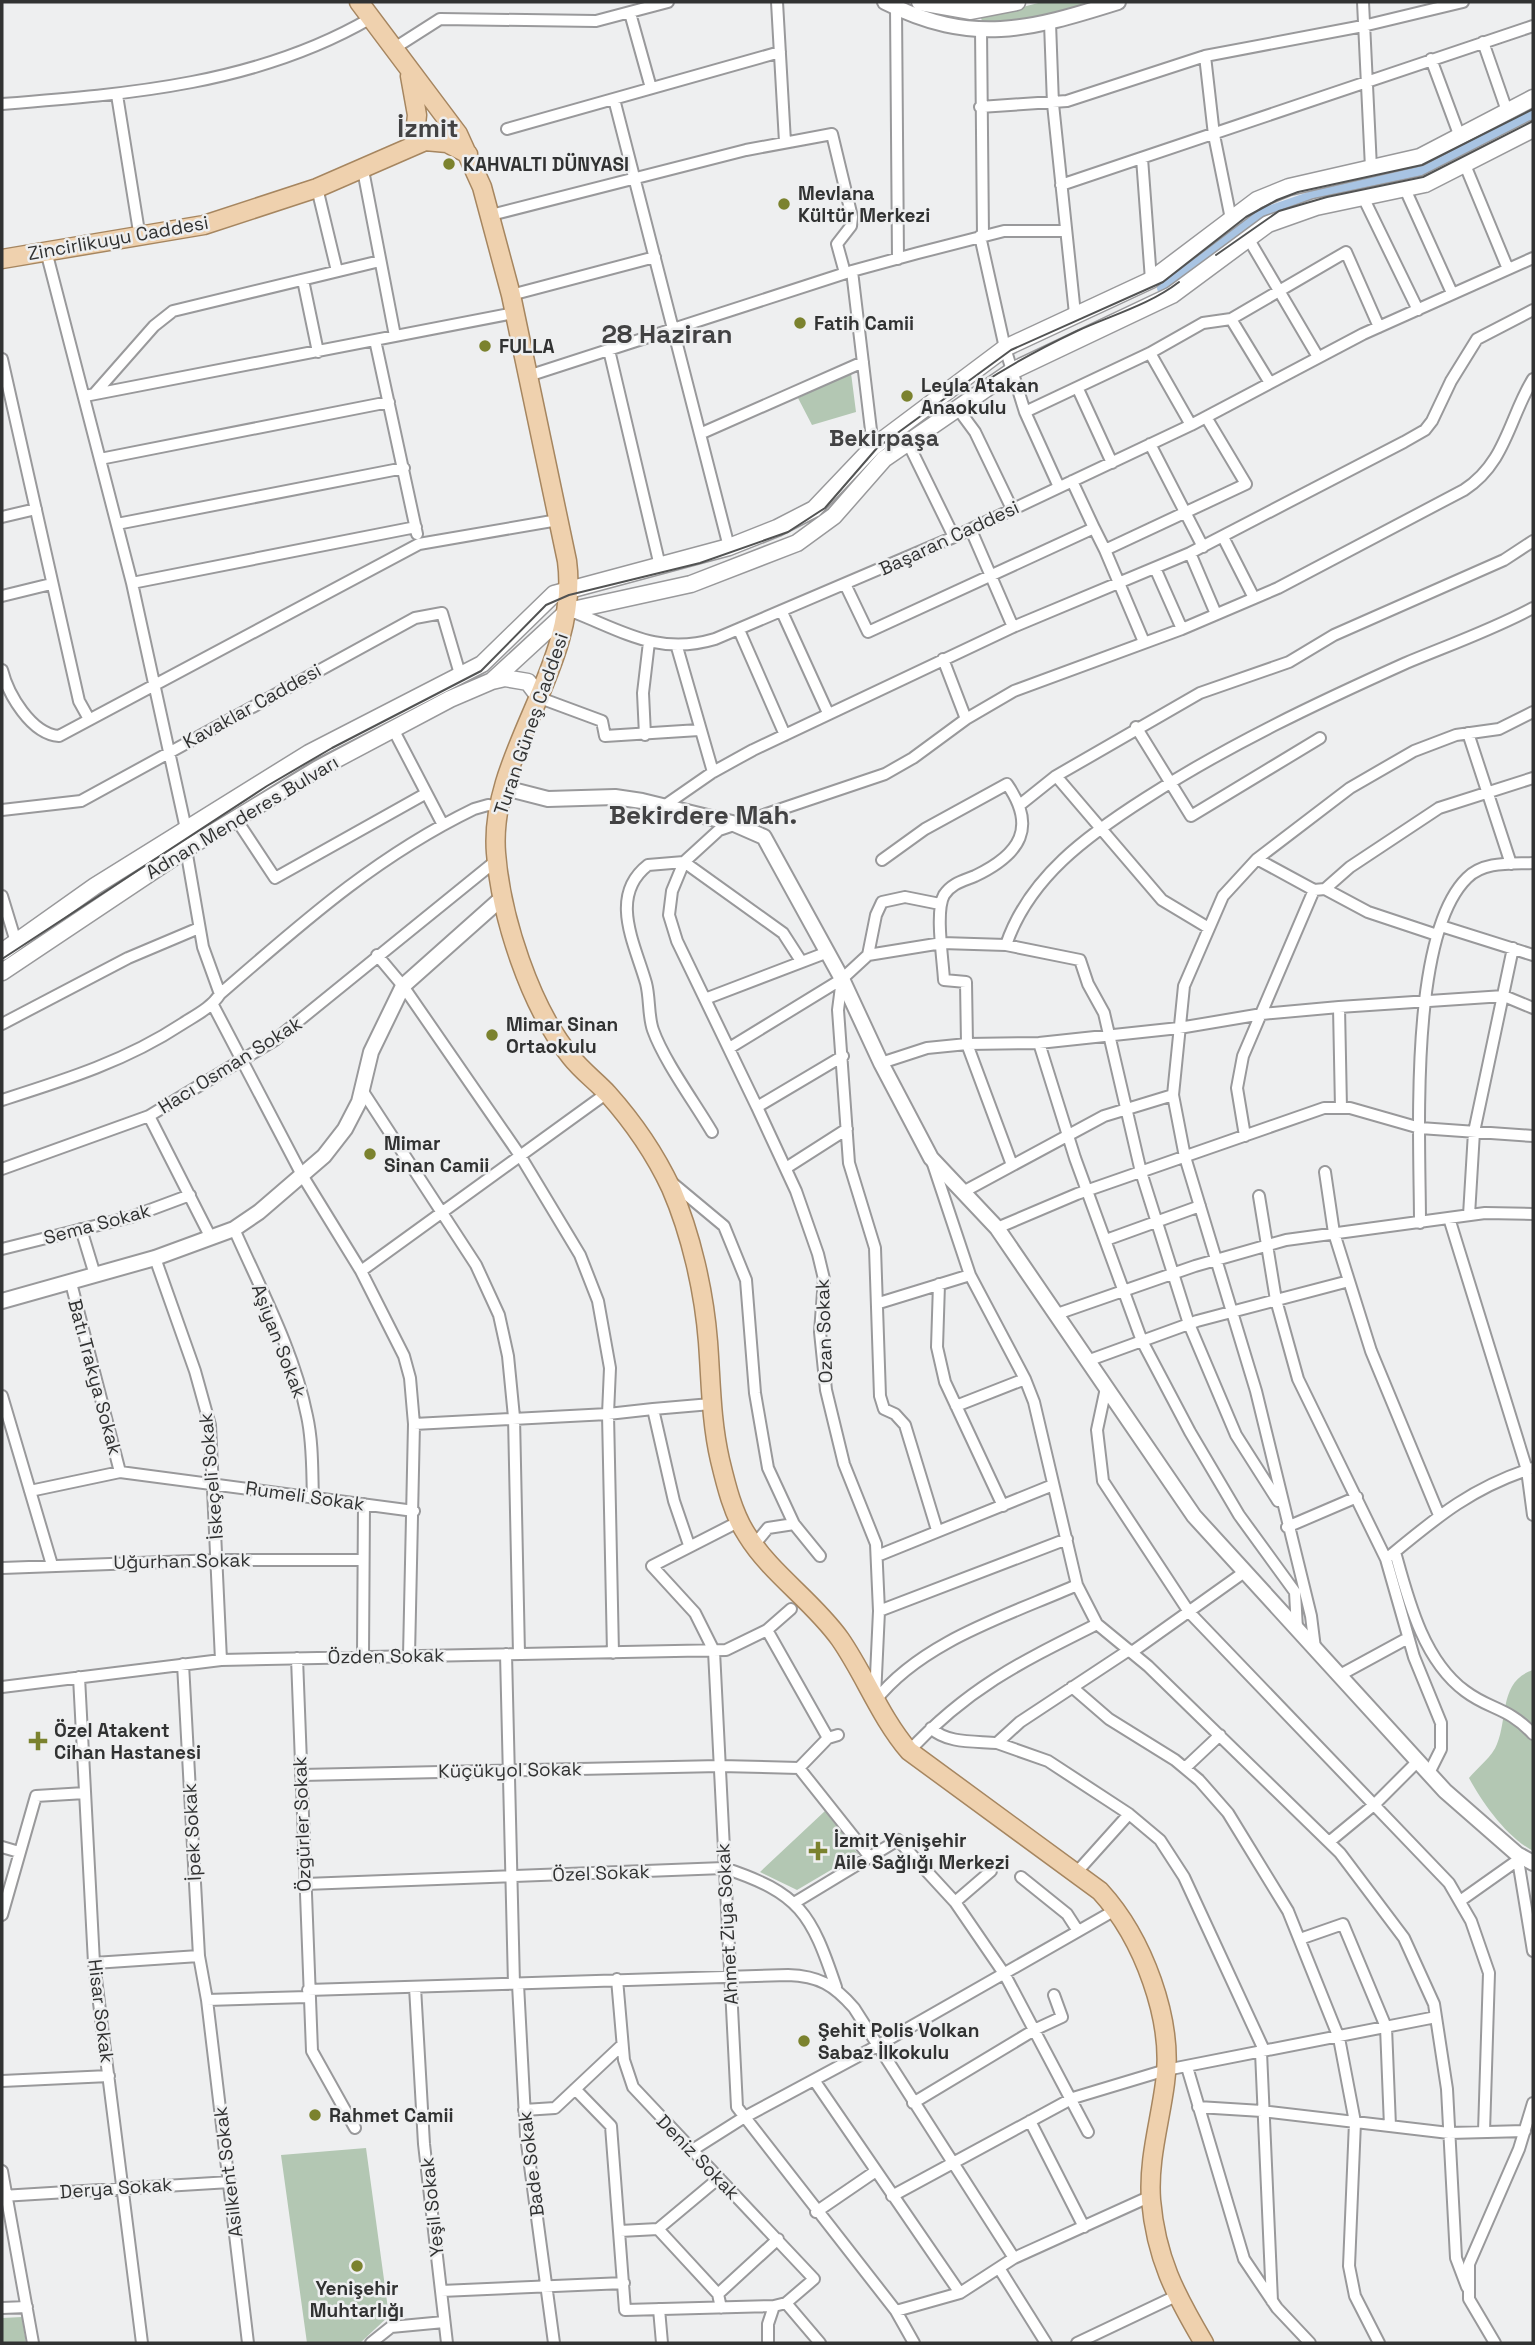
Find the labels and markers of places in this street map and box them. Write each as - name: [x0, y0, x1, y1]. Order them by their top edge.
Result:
- place label: KAHVALTI DÜNYASI: [463, 152, 629, 177]
- marker: KAHVALTI DÜNYASI: [441, 156, 457, 172]
- place label: Mevlana Kültür Merkezi: [798, 181, 930, 228]
- marker: Mevlana Kültür Merkezi: [776, 196, 792, 212]
- place label: Fatih Camii: [814, 311, 914, 336]
- marker: Fatih Camii: [792, 315, 808, 331]
- place label: FULLA: [499, 334, 555, 359]
- marker: FULLA: [477, 338, 493, 354]
- place label: Leyla Atakan Anaokulu: [921, 373, 1039, 420]
- marker: Leyla Atakan Anaokulu: [899, 388, 915, 404]
- place label: Mimar Sinan Ortaokulu: [506, 1012, 618, 1059]
- marker: Mimar Sinan Ortaokulu: [484, 1027, 500, 1043]
- place label: Mimar Sinan Camii: [384, 1131, 489, 1178]
- marker: Mimar Sinan Camii: [362, 1146, 378, 1162]
- place label: Özel Atakent Cihan Hastanesi: [54, 1718, 201, 1765]
- marker: Özel Atakent Cihan Hastanesi: [28, 1731, 48, 1751]
- place label: İzmit Yenişehir Aile Sağlığı Merkezi: [834, 1828, 1010, 1875]
- marker: İzmit Yenişehir Aile Sağlığı Merkezi: [808, 1841, 828, 1861]
- place label: Şehit Polis Volkan Sabaz İlkokulu: [818, 2018, 979, 2065]
- marker: Şehit Polis Volkan Sabaz İlkokulu: [796, 2033, 812, 2049]
- place label: Rahmet Camii: [329, 2103, 454, 2128]
- marker: Rahmet Camii: [307, 2107, 323, 2123]
- marker: Yenişehir Muhtarlığı: [349, 2258, 365, 2274]
- place label: Yenişehir Muhtarlığı: [310, 2276, 404, 2323]

